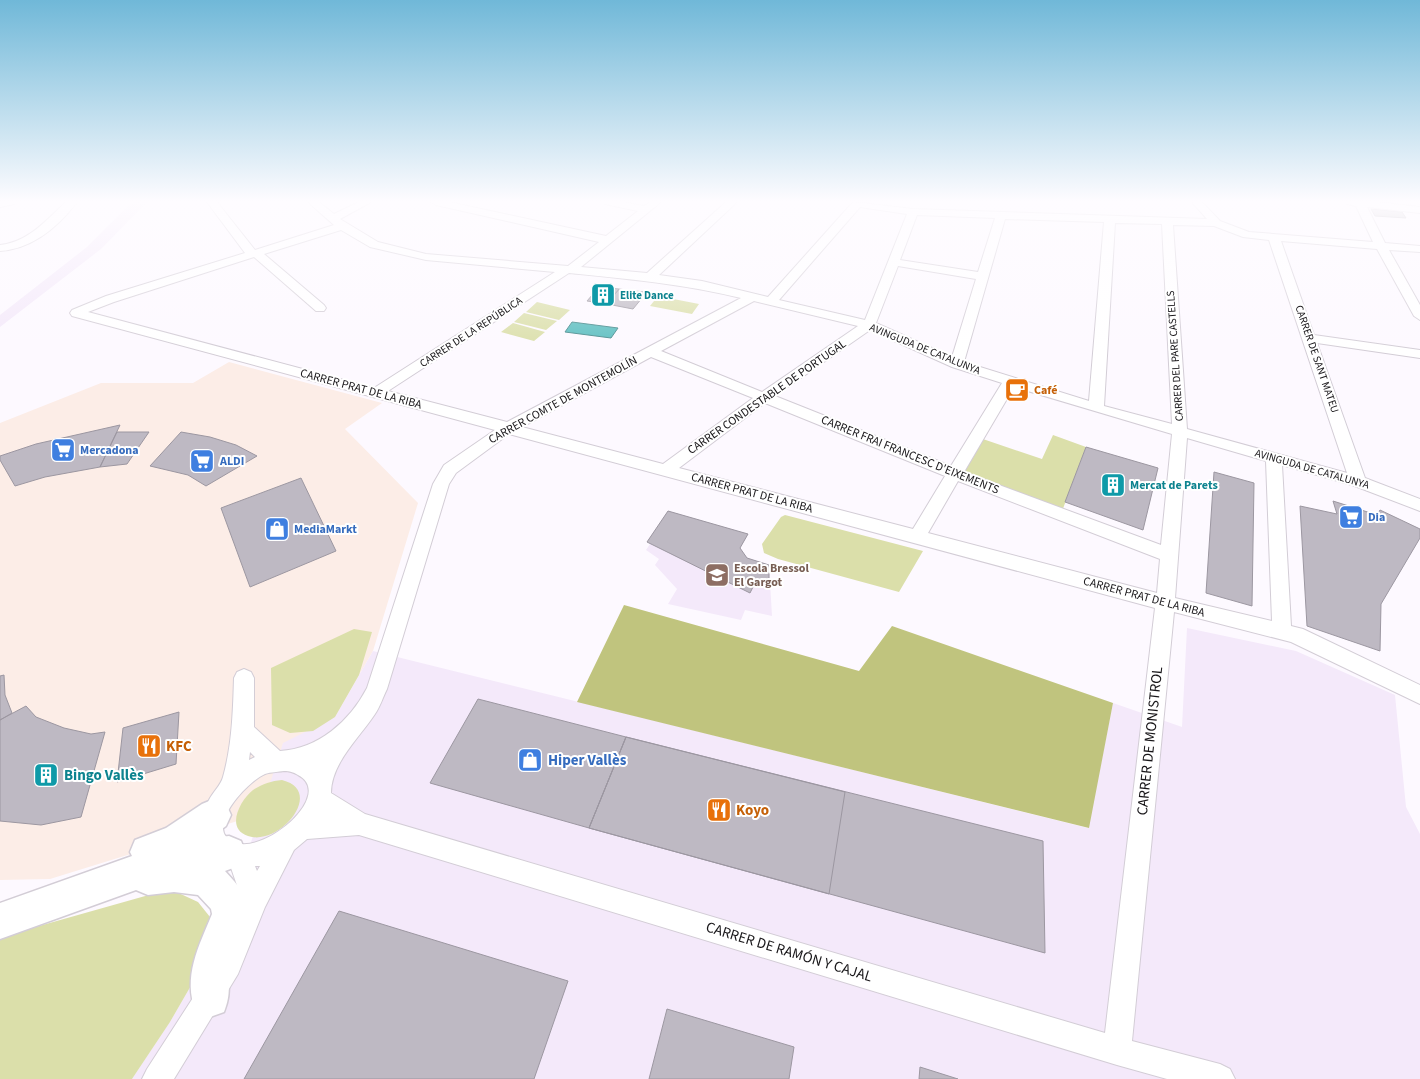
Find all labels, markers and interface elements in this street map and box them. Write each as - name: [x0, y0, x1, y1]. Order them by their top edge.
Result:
- building icon: Elite Dance: [590, 282, 616, 308]
- place label: Elite Dance: [620, 288, 674, 303]
- street label: CARRER DEL PARE CASTELLS: [1163, 290, 1187, 422]
- street label: CARRER DE LA REPÚBLICA: [417, 293, 525, 371]
- street label: CARRER DE SANT MATEU: [1292, 303, 1342, 415]
- street label: AVINGUDA DE CATALUNYA: [867, 320, 983, 378]
- street label: CARRER CONDESTABLE DE PORTUGAL: [684, 335, 850, 459]
- street label: CARRER COMTE DE MONTEMOLÍN: [486, 352, 640, 448]
- street label: CARRER PRAT DE LA RIBA: [298, 365, 424, 414]
- cafe icon: Café: [1004, 377, 1030, 403]
- place label: Café: [1034, 382, 1058, 399]
- street label: CARRER FRAI FRANCESC D'EIXEMENTS: [818, 411, 1002, 499]
- supermarket icon: Mercadona: [50, 437, 76, 463]
- place label: Mercadona: [80, 442, 139, 459]
- street label: AVINGUDA DE CATALUNYA: [1253, 445, 1371, 493]
- supermarket icon: ALDI: [189, 448, 215, 474]
- place label: ALDI: [219, 453, 244, 470]
- street label: CARRER PRAT DE LA RIBA: [689, 469, 815, 518]
- building icon: Mercat de Parets: [1100, 472, 1126, 498]
- place label: Mercat de Parets: [1130, 477, 1218, 494]
- supermarket icon: Dia: [1338, 504, 1364, 530]
- place label: Dia: [1368, 509, 1385, 526]
- shop icon: MediaMarkt: [264, 516, 290, 542]
- place label: MediaMarkt: [294, 521, 357, 538]
- place label: Escola Bressol El Gargot: [734, 560, 809, 591]
- school or university icon: Escola Bressol El Gargot: [704, 562, 730, 588]
- street label: CARRER PRAT DE LA RIBA: [1081, 573, 1207, 622]
- street label: CARRER DE MONISTROL: [1132, 666, 1168, 816]
- restaurant icon: KFC: [136, 733, 162, 759]
- place label: KFC: [166, 736, 192, 757]
- shop icon: Hiper Vallès: [517, 747, 543, 773]
- place label: Hiper Vallès: [548, 750, 627, 771]
- building icon: Bingo Vallès: [33, 762, 59, 788]
- place label: Bingo Vallès: [64, 765, 144, 786]
- restaurant icon: Koyo: [706, 797, 732, 823]
- place label: Koyo: [736, 800, 769, 821]
- street label: CARRER DE RAMÓN Y CAJAL: [703, 917, 875, 987]

